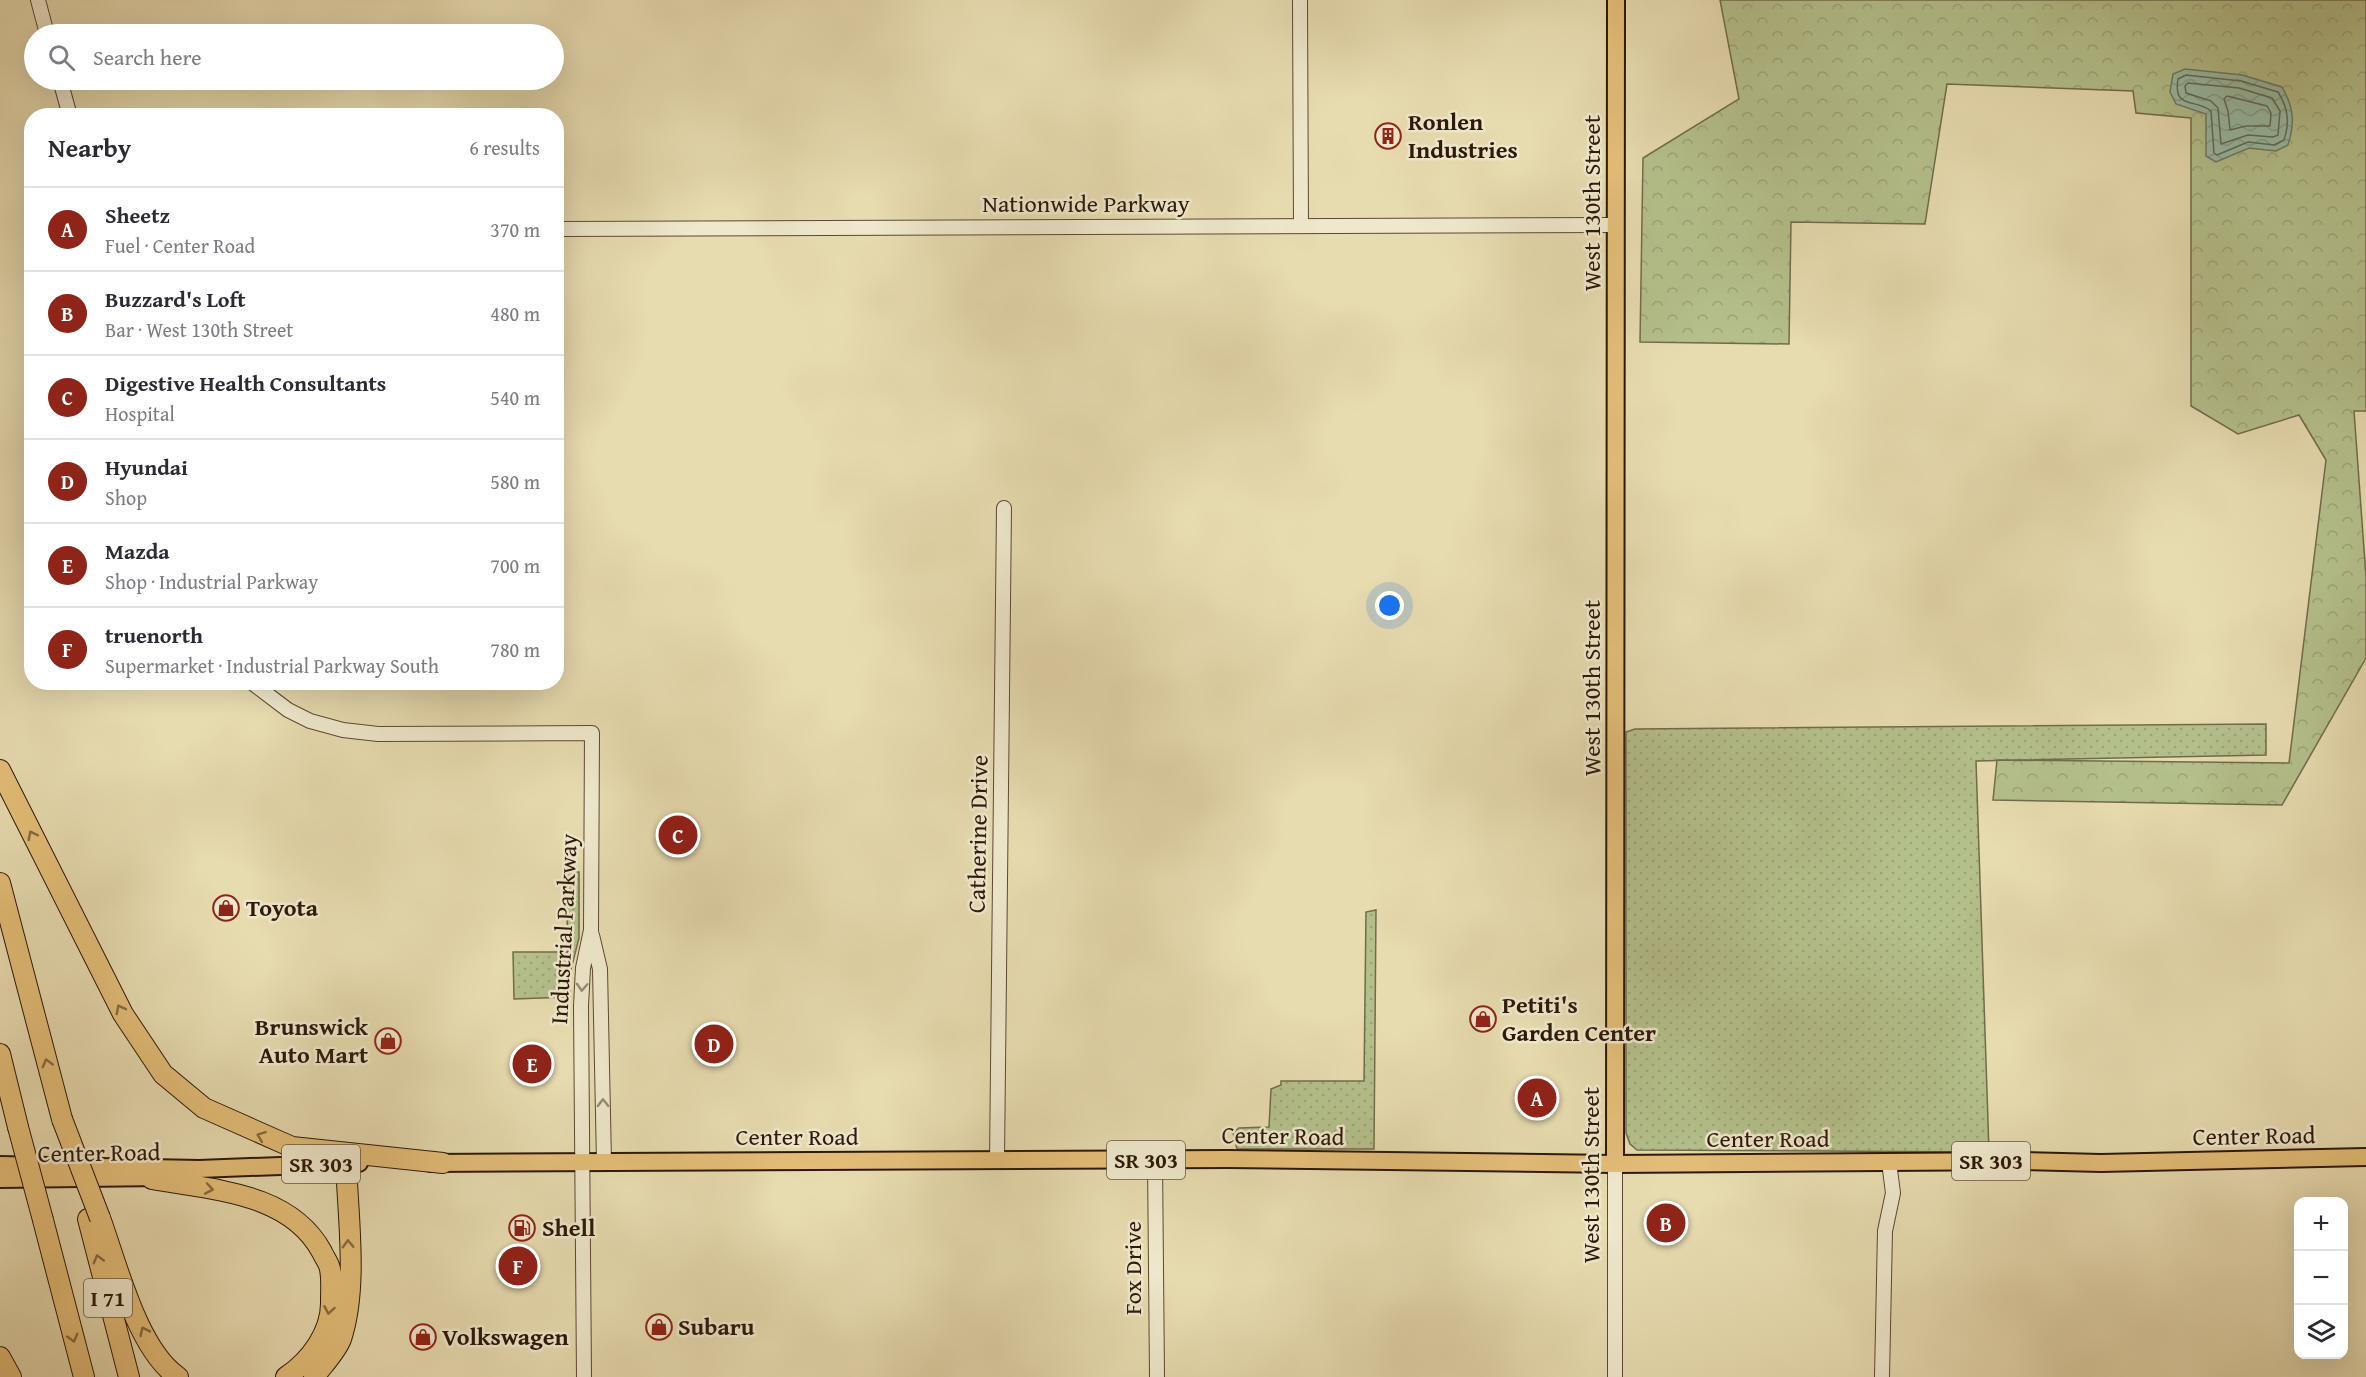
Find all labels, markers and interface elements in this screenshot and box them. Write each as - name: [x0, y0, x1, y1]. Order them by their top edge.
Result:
- search box: [24, 24, 564, 90]
- icon: search: [45, 41, 78, 74]
- text: Search here: [93, 41, 202, 73]
- place label: Ronlen Industries: [1408, 104, 1518, 167]
- street label: West 130th Street: [1574, 114, 1609, 291]
- building icon: Ronlen Industries: [1373, 121, 1403, 151]
- text: Nearby: [48, 128, 131, 167]
- text: 6 results: [469, 133, 540, 162]
- street label: Nationwide Parkway: [982, 186, 1190, 221]
- text: Sheetz: [105, 199, 170, 231]
- text: A: [61, 215, 74, 244]
- text: 370 m: [490, 215, 540, 244]
- text: Fuel · Center Road: [105, 231, 255, 260]
- text: Buzzard's Loft: [105, 283, 246, 315]
- text: B: [61, 299, 74, 328]
- text: 480 m: [490, 299, 540, 328]
- text: Bar · West 130th Street: [105, 315, 293, 344]
- text: Digestive Health Consultants: [105, 367, 386, 399]
- text: C: [62, 383, 73, 412]
- text: 540 m: [490, 383, 540, 412]
- text: Hospital: [105, 399, 175, 428]
- text: Hyundai: [105, 451, 188, 483]
- text: D: [61, 467, 74, 496]
- text: 580 m: [490, 467, 540, 496]
- text: Shop: [105, 483, 147, 512]
- text: Mazda: [105, 535, 170, 567]
- text: E: [62, 551, 73, 580]
- text: 700 m: [490, 551, 540, 580]
- text: Shop · Industrial Parkway: [105, 567, 318, 596]
- your location: [1375, 591, 1404, 620]
- street label: West 130th Street: [1574, 599, 1609, 776]
- text: truenorth: [105, 619, 203, 651]
- text: F: [62, 635, 73, 664]
- text: 780 m: [490, 635, 540, 664]
- text: Supermarket · Industrial Parkway South: [105, 651, 439, 680]
- street label: Catherine Drive: [959, 755, 996, 913]
- pin: C: [658, 812, 698, 858]
- one-way arrow: [28, 831, 39, 841]
- street label: Industrial Parkway: [541, 833, 586, 1025]
- place label: Toyota: [246, 890, 319, 925]
- shop icon: Toyota: [211, 893, 241, 923]
- one-way arrow: [576, 983, 589, 992]
- place label: Petiti's Garden Center: [1502, 987, 1656, 1050]
- one-way arrow: [116, 1004, 127, 1015]
- shop icon: Petiti's Garden Center: [1468, 1004, 1498, 1034]
- place label: Brunswick Auto Mart: [255, 1009, 368, 1072]
- pin: D: [694, 1022, 734, 1066]
- shop icon: Brunswick Auto Mart: [373, 1026, 403, 1056]
- pin: E: [512, 1042, 552, 1086]
- one-way arrow: [42, 1058, 54, 1069]
- pin: A: [1518, 1076, 1556, 1120]
- street label: West 130th Street: [1573, 1086, 1608, 1263]
- one-way arrow: [597, 1099, 610, 1108]
- street label: Center Road: [1221, 1117, 1345, 1154]
- street label: Center Road: [2192, 1117, 2316, 1154]
- street label: Center Road: [736, 1119, 859, 1154]
- street label: Center Road: [1707, 1121, 1830, 1156]
- one-way arrow: [256, 1130, 267, 1143]
- street label: Center Road: [37, 1134, 161, 1171]
- road number: SR 303: [1107, 1141, 1185, 1179]
- road number: SR 303: [1952, 1142, 2030, 1180]
- road number: SR 303: [282, 1145, 360, 1183]
- one-way arrow: [204, 1182, 214, 1195]
- map controls: [2294, 1197, 2348, 1359]
- button: +: [2294, 1197, 2348, 1251]
- pin: B: [1646, 1200, 1686, 1246]
- place label: Shell: [542, 1210, 596, 1245]
- fuel station icon: Shell: [507, 1213, 537, 1243]
- street label: Fox Drive: [1115, 1221, 1150, 1315]
- one-way arrow: [342, 1239, 355, 1248]
- pin: F: [498, 1244, 538, 1288]
- button: −: [2294, 1251, 2348, 1305]
- one-way arrow: [93, 1255, 105, 1265]
- road number: I 71: [84, 1279, 132, 1317]
- one-way arrow: [323, 1305, 336, 1315]
- button: layers: [2294, 1305, 2348, 1359]
- place label: Subaru: [678, 1309, 755, 1344]
- shop icon: Subaru: [644, 1312, 674, 1342]
- place label: Volkswagen: [442, 1319, 569, 1354]
- shop icon: Volkswagen: [408, 1322, 438, 1352]
- one-way arrow: [139, 1326, 151, 1337]
- one-way arrow: [66, 1332, 79, 1342]

